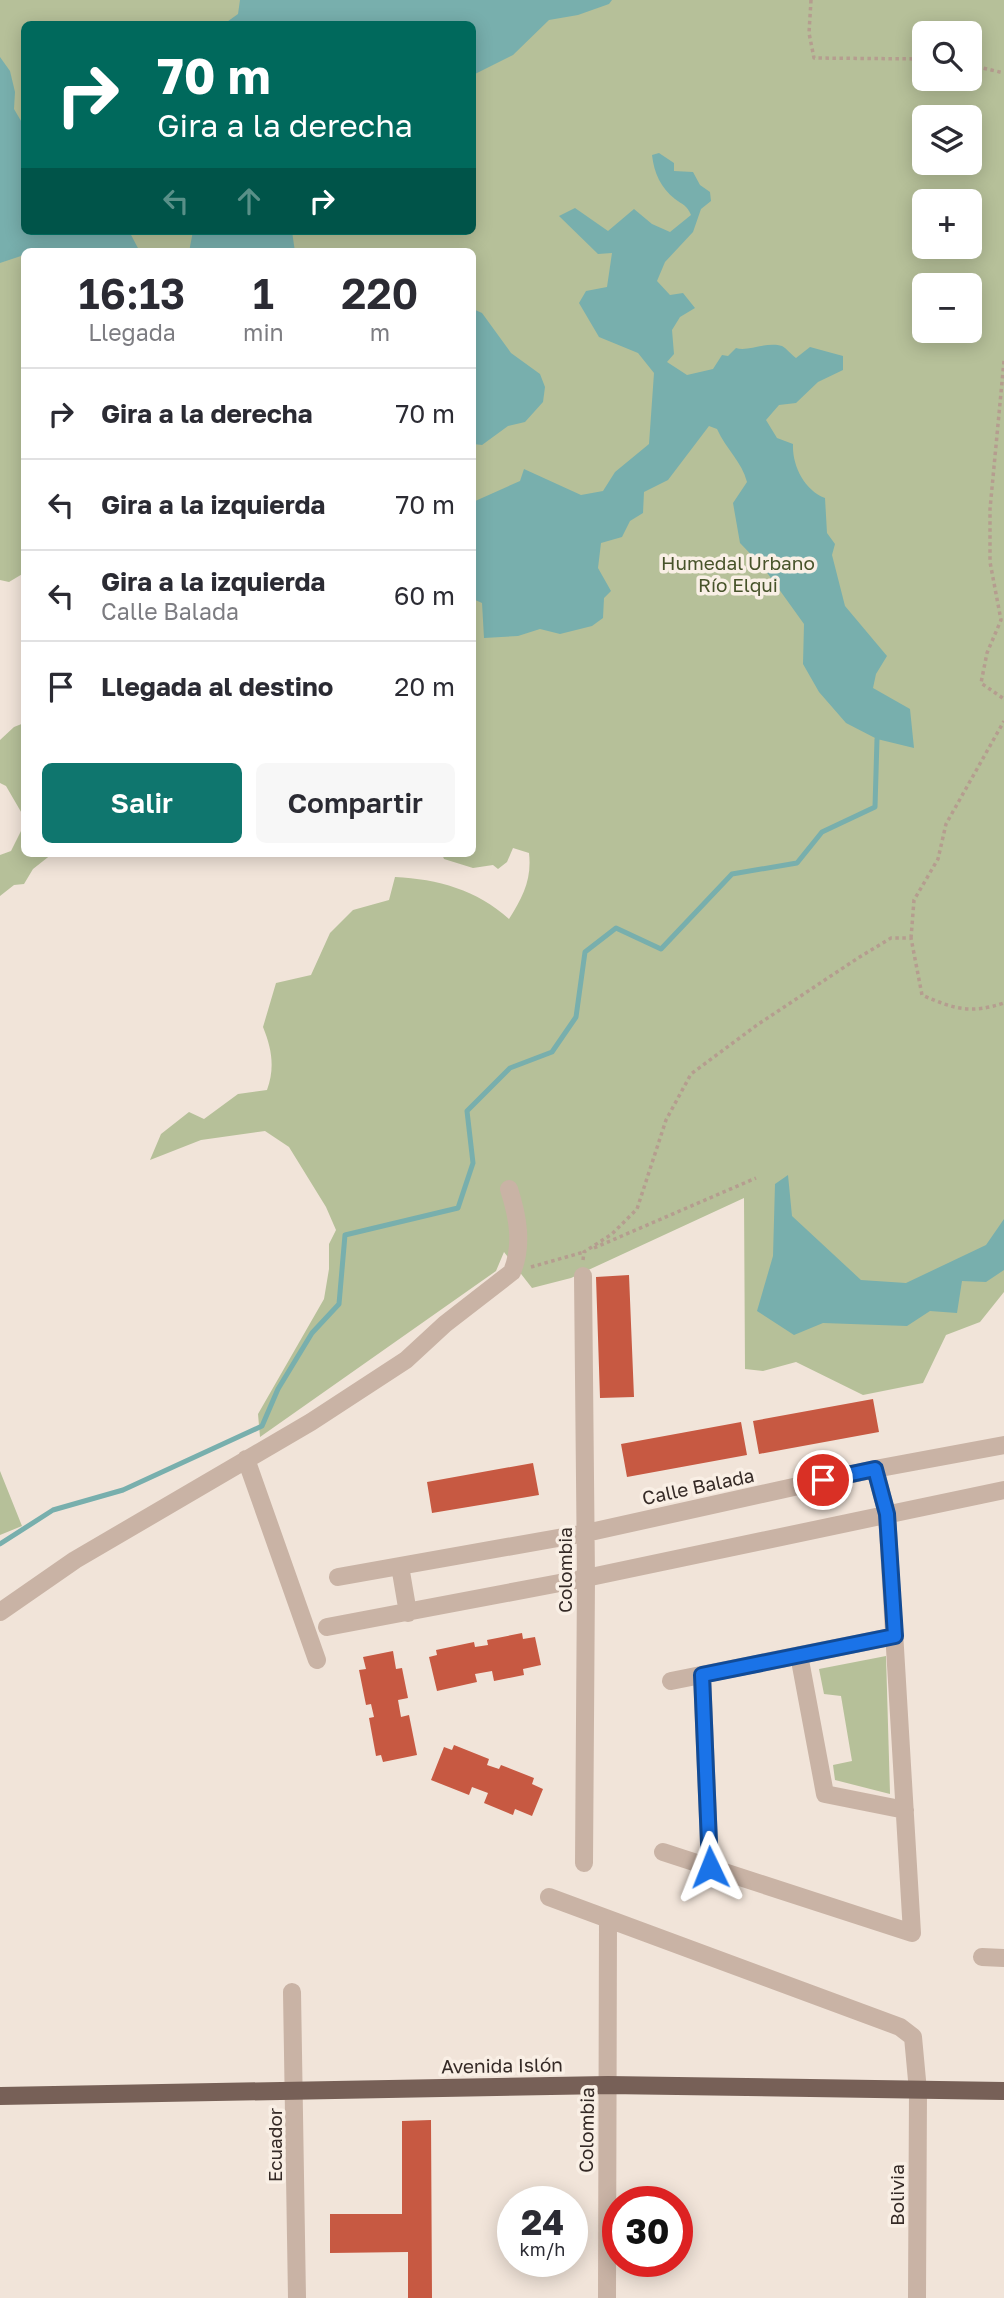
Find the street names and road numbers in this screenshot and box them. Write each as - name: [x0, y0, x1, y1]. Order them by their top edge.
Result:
- street label: Calle Balada: [640, 1463, 756, 1509]
- street label: Colombia: [553, 1527, 576, 1613]
- street label: Avenida Islón: [441, 2052, 563, 2078]
- street label: Colombia: [574, 2087, 598, 2173]
- street label: Ecuador: [263, 2107, 286, 2182]
- street label: Bolivia: [885, 2164, 908, 2226]

